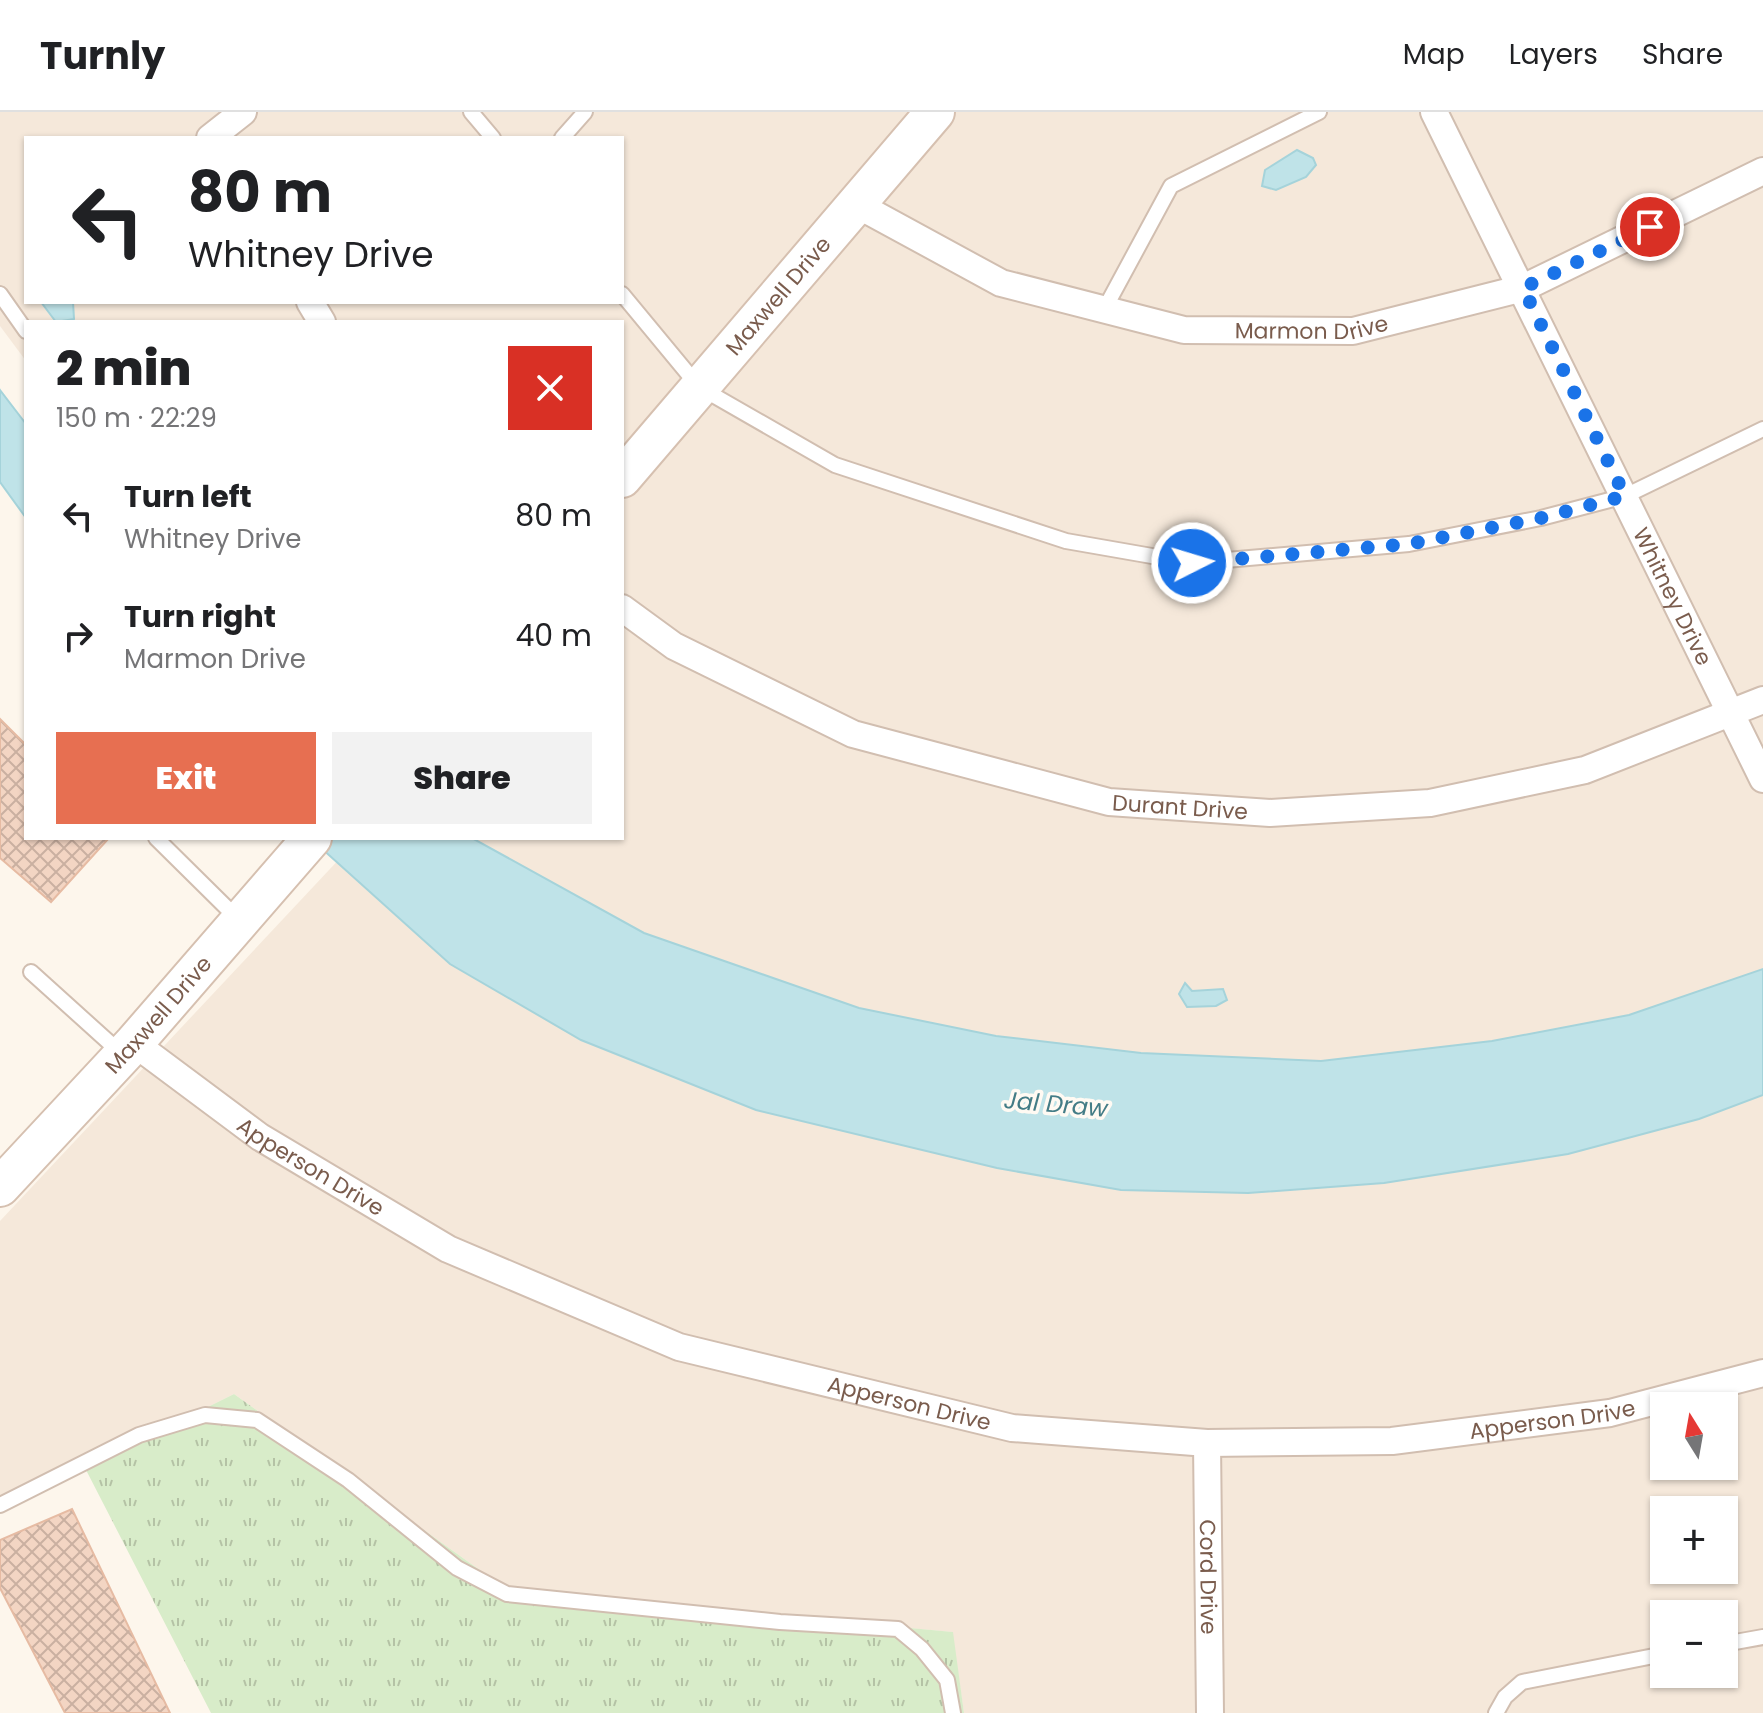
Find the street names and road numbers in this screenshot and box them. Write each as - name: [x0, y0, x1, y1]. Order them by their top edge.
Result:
- street label: Maxwell Drive: [718, 229, 838, 362]
- street label: Marmon Drive: [1235, 307, 1391, 347]
- street label: Whitney Drive: [1626, 522, 1720, 671]
- street label: Durant Drive: [1111, 787, 1249, 827]
- street label: Maxwell Drive: [98, 949, 219, 1080]
- street label: Apperson Drive: [231, 1110, 390, 1223]
- street label: Apperson Drive: [824, 1368, 994, 1438]
- street label: Apperson Drive: [1468, 1392, 1639, 1446]
- street label: Cord Drive: [1192, 1519, 1225, 1635]

